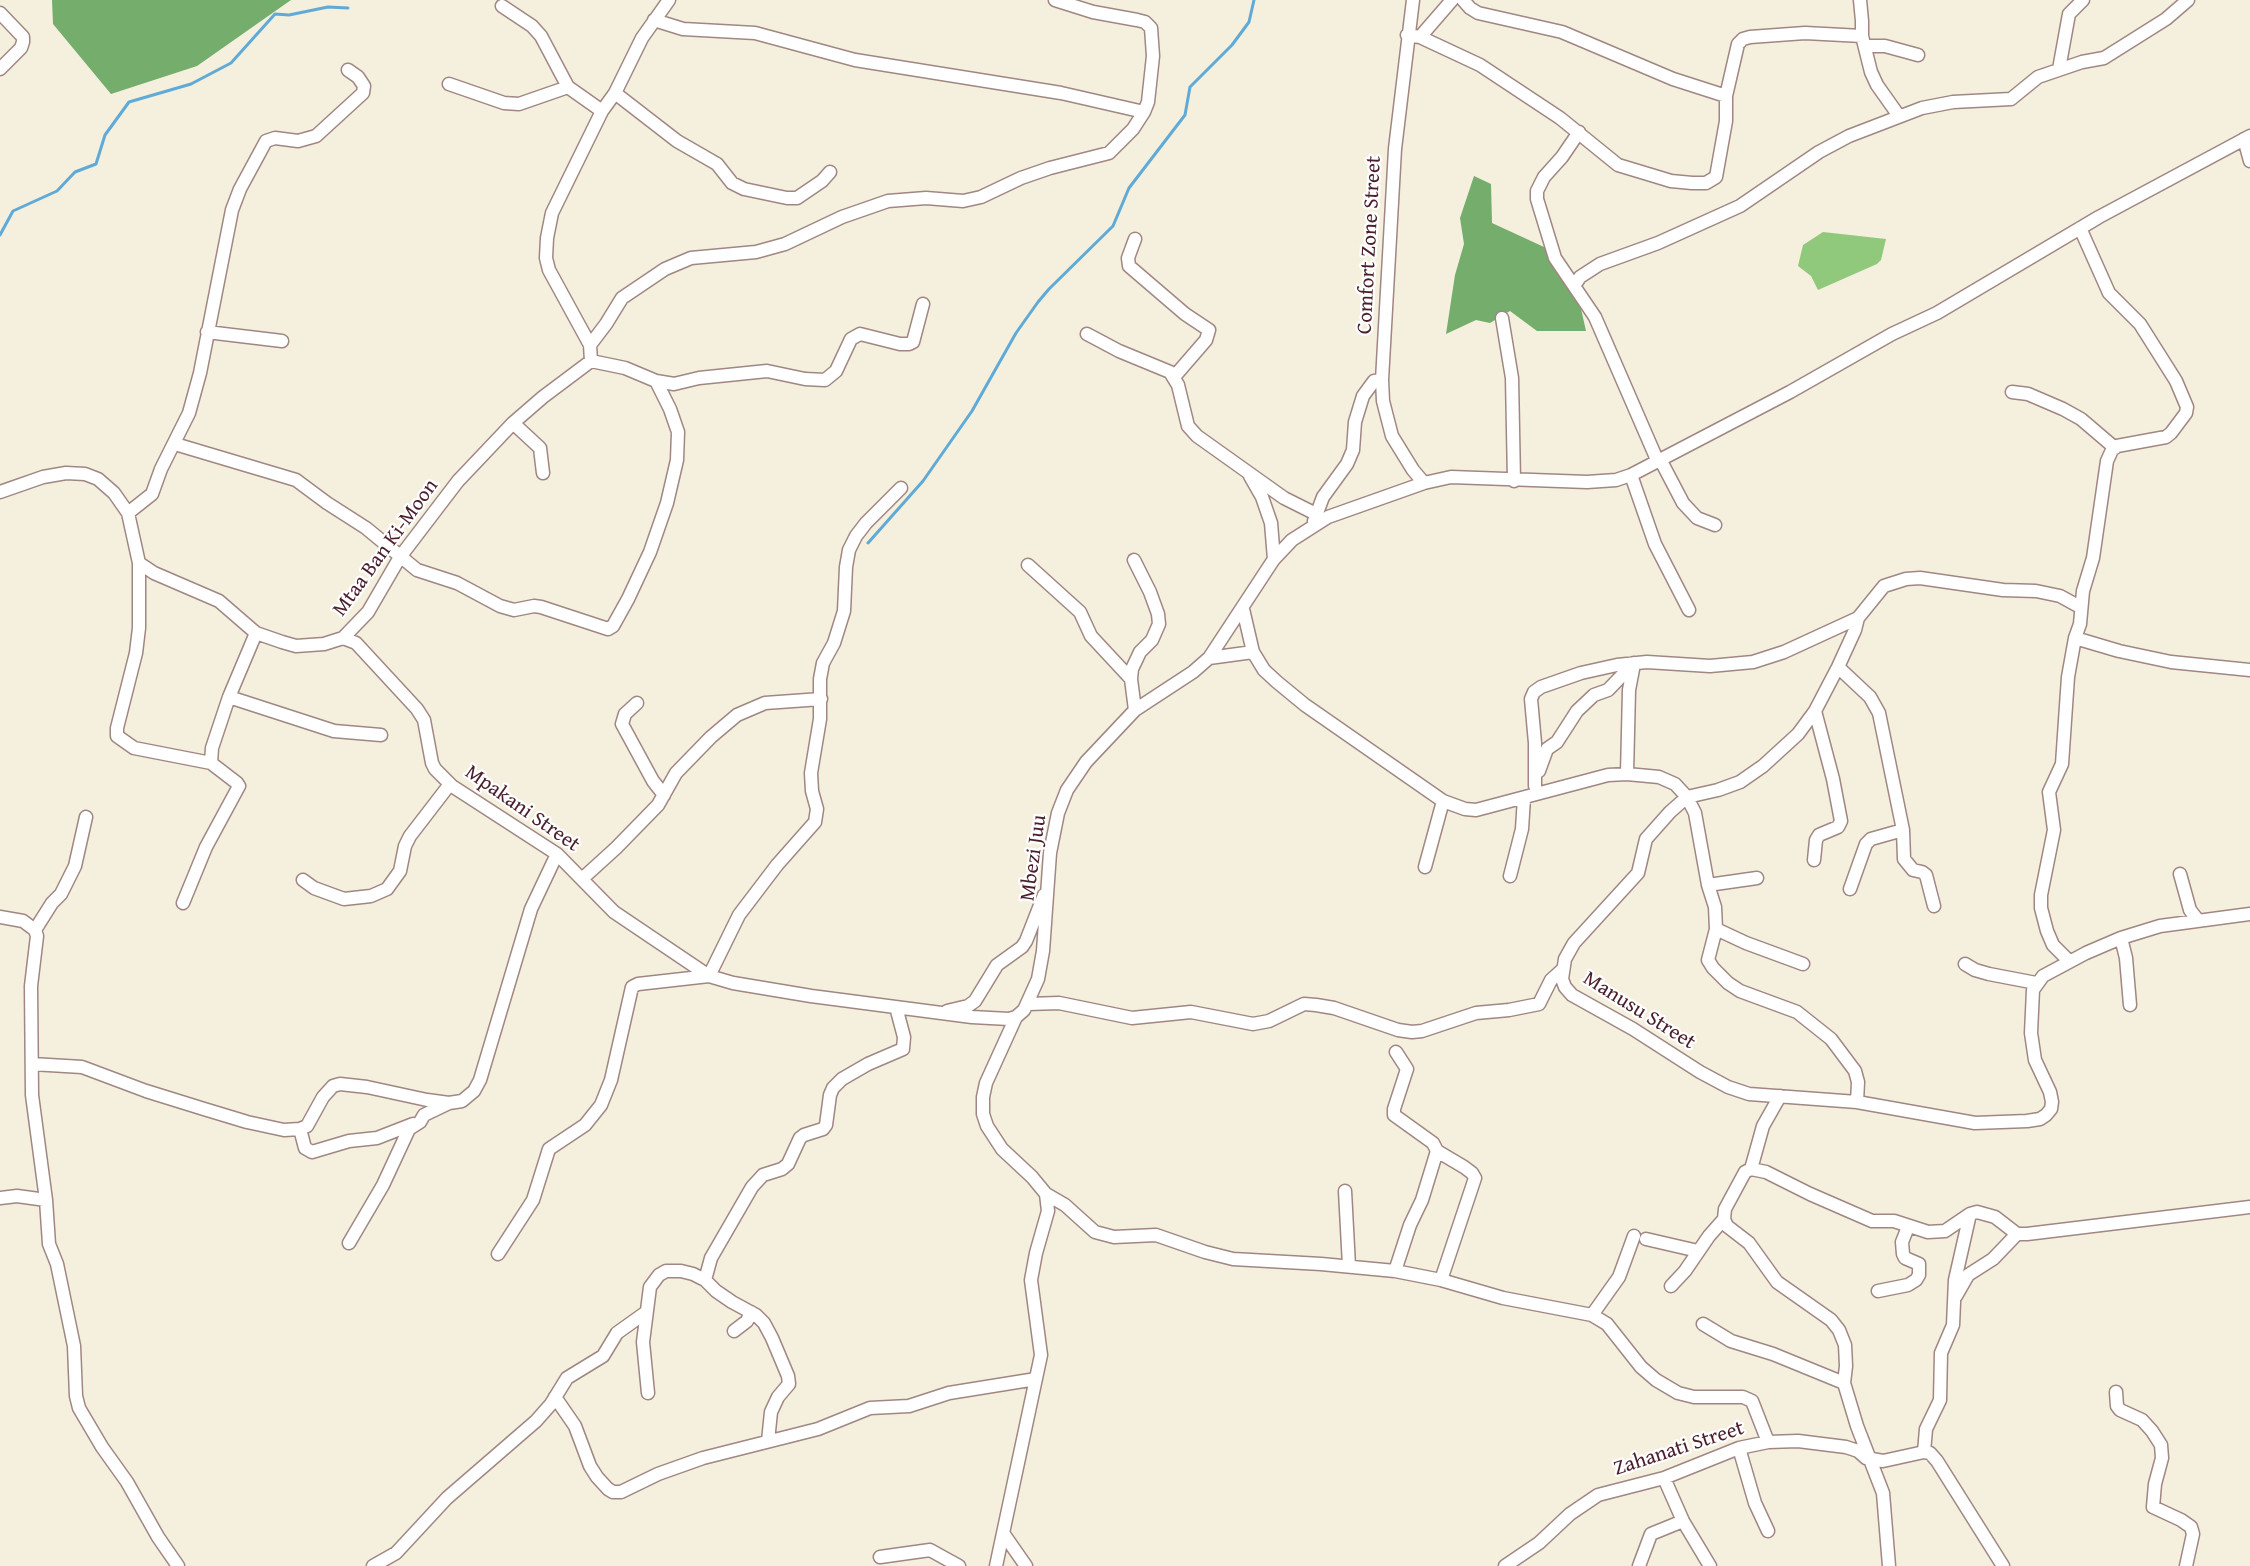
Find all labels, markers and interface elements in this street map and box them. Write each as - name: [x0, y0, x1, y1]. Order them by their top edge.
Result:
- street label: Comfort Zone Street: [1353, 155, 1387, 335]
- street label: Mtaa Ban Ki-Moon: [328, 475, 444, 621]
- street label: Mpakani Street: [460, 760, 584, 858]
- street label: Mbezi Juu: [1015, 813, 1053, 903]
- street label: Manusu Street: [1578, 966, 1700, 1056]
- street label: Zahanati Street: [1611, 1416, 1747, 1482]

